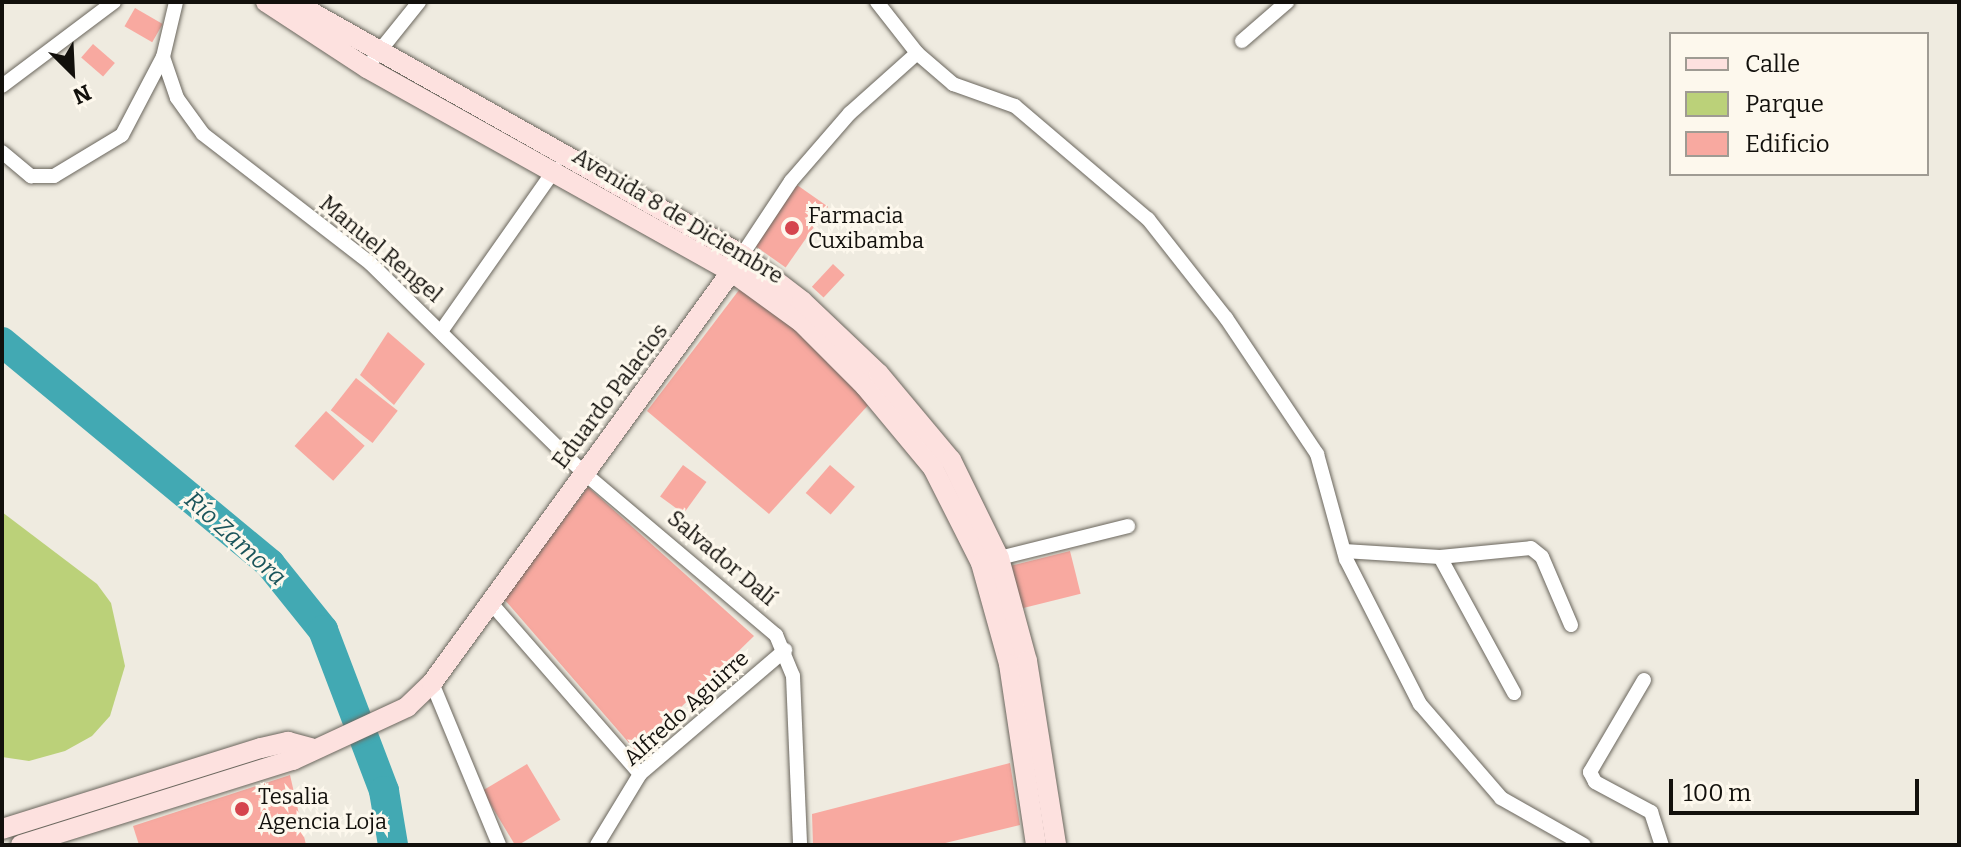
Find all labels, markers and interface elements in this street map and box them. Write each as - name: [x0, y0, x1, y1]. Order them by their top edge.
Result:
- north arrow: [32, 32, 112, 112]
- legend: [1669, 32, 1929, 176]
- text: Calle: [1745, 50, 1800, 78]
- text: N: [69, 79, 95, 110]
- text: Parque: [1745, 90, 1824, 118]
- text: Edificio: [1745, 130, 1830, 158]
- street label: Avenida 8 de Diciembre: [568, 143, 788, 289]
- street label: Manuel Rengel: [314, 190, 448, 308]
- place label: Farmacia Cuxibamba: [808, 202, 924, 254]
- marker: Farmacia Cuxibamba: [783, 219, 801, 237]
- street label: Eduardo Palacios: [547, 318, 673, 474]
- water label: Río Zamora: [178, 486, 292, 592]
- street label: Salvador Dalí: [662, 505, 782, 611]
- street label: Alfredo Aguirre: [618, 645, 754, 771]
- scale bar: [1673, 763, 1923, 813]
- text: 100 m: [1683, 779, 1751, 807]
- place label: Tesalia Agencia Loja: [258, 783, 387, 834]
- marker: Tesalia Agencia Loja: [233, 800, 251, 818]

